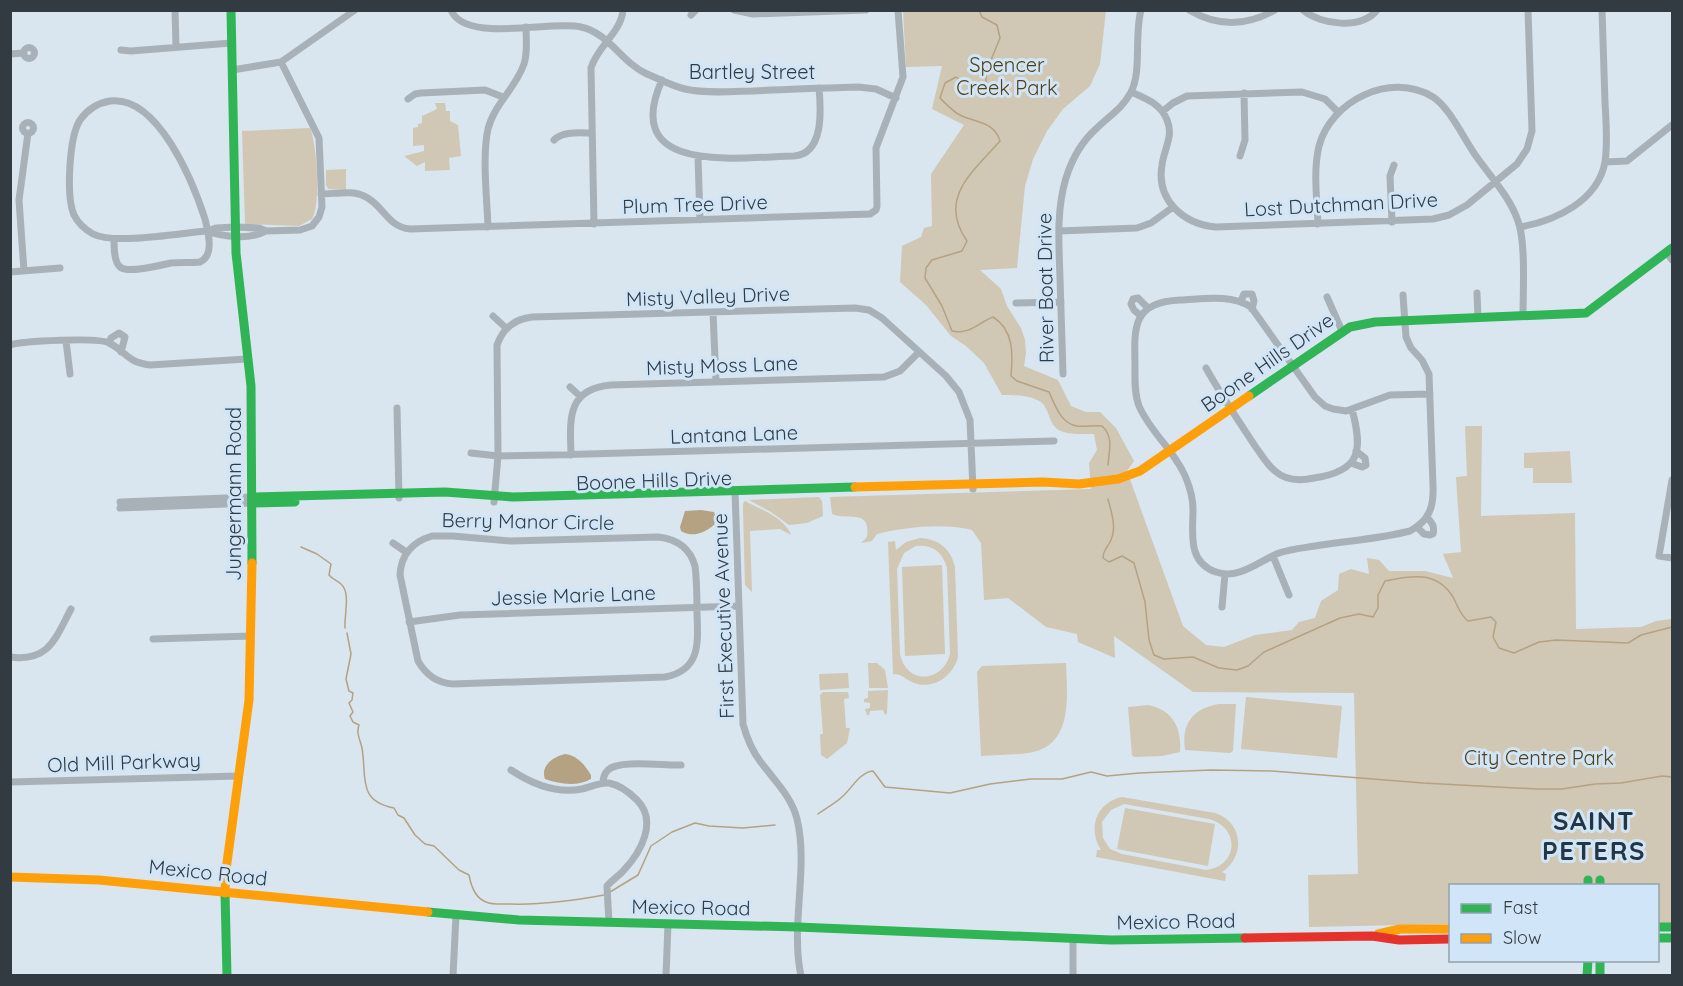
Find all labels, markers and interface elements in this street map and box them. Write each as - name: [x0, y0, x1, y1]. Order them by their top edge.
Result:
- park label: Spencer Creek Park: [956, 52, 1058, 100]
- street label: Bartley Street: [689, 59, 816, 84]
- street label: Lost Dutchman Drive: [1243, 186, 1439, 222]
- street label: Plum Tree Drive: [622, 189, 768, 219]
- street label: River Boat Drive: [1031, 213, 1059, 363]
- street label: Misty Valley Drive: [626, 281, 790, 311]
- street label: Boone Hills Drive: [1196, 307, 1338, 417]
- street label: Misty Moss Lane: [645, 350, 799, 380]
- street label: Jungermann Road: [221, 407, 246, 581]
- street label: Lantana Lane: [670, 419, 798, 449]
- street label: Boone Hills Drive: [575, 465, 733, 495]
- street label: Berry Manor Circle: [441, 507, 615, 535]
- street label: First Executive Avenue: [707, 513, 739, 719]
- street label: Jessie Marie Lane: [490, 580, 656, 610]
- park label: City Centre Park: [1464, 745, 1614, 770]
- street label: Old Mill Parkway: [47, 747, 201, 777]
- district label: SAINT PETERS: [1542, 804, 1646, 867]
- street label: Mexico Road: [147, 853, 269, 891]
- legend: [1449, 884, 1659, 962]
- street label: Mexico Road: [631, 893, 751, 921]
- text: Fast: [1503, 896, 1538, 919]
- street label: Mexico Road: [1116, 907, 1236, 935]
- text: Slow: [1503, 926, 1541, 949]

